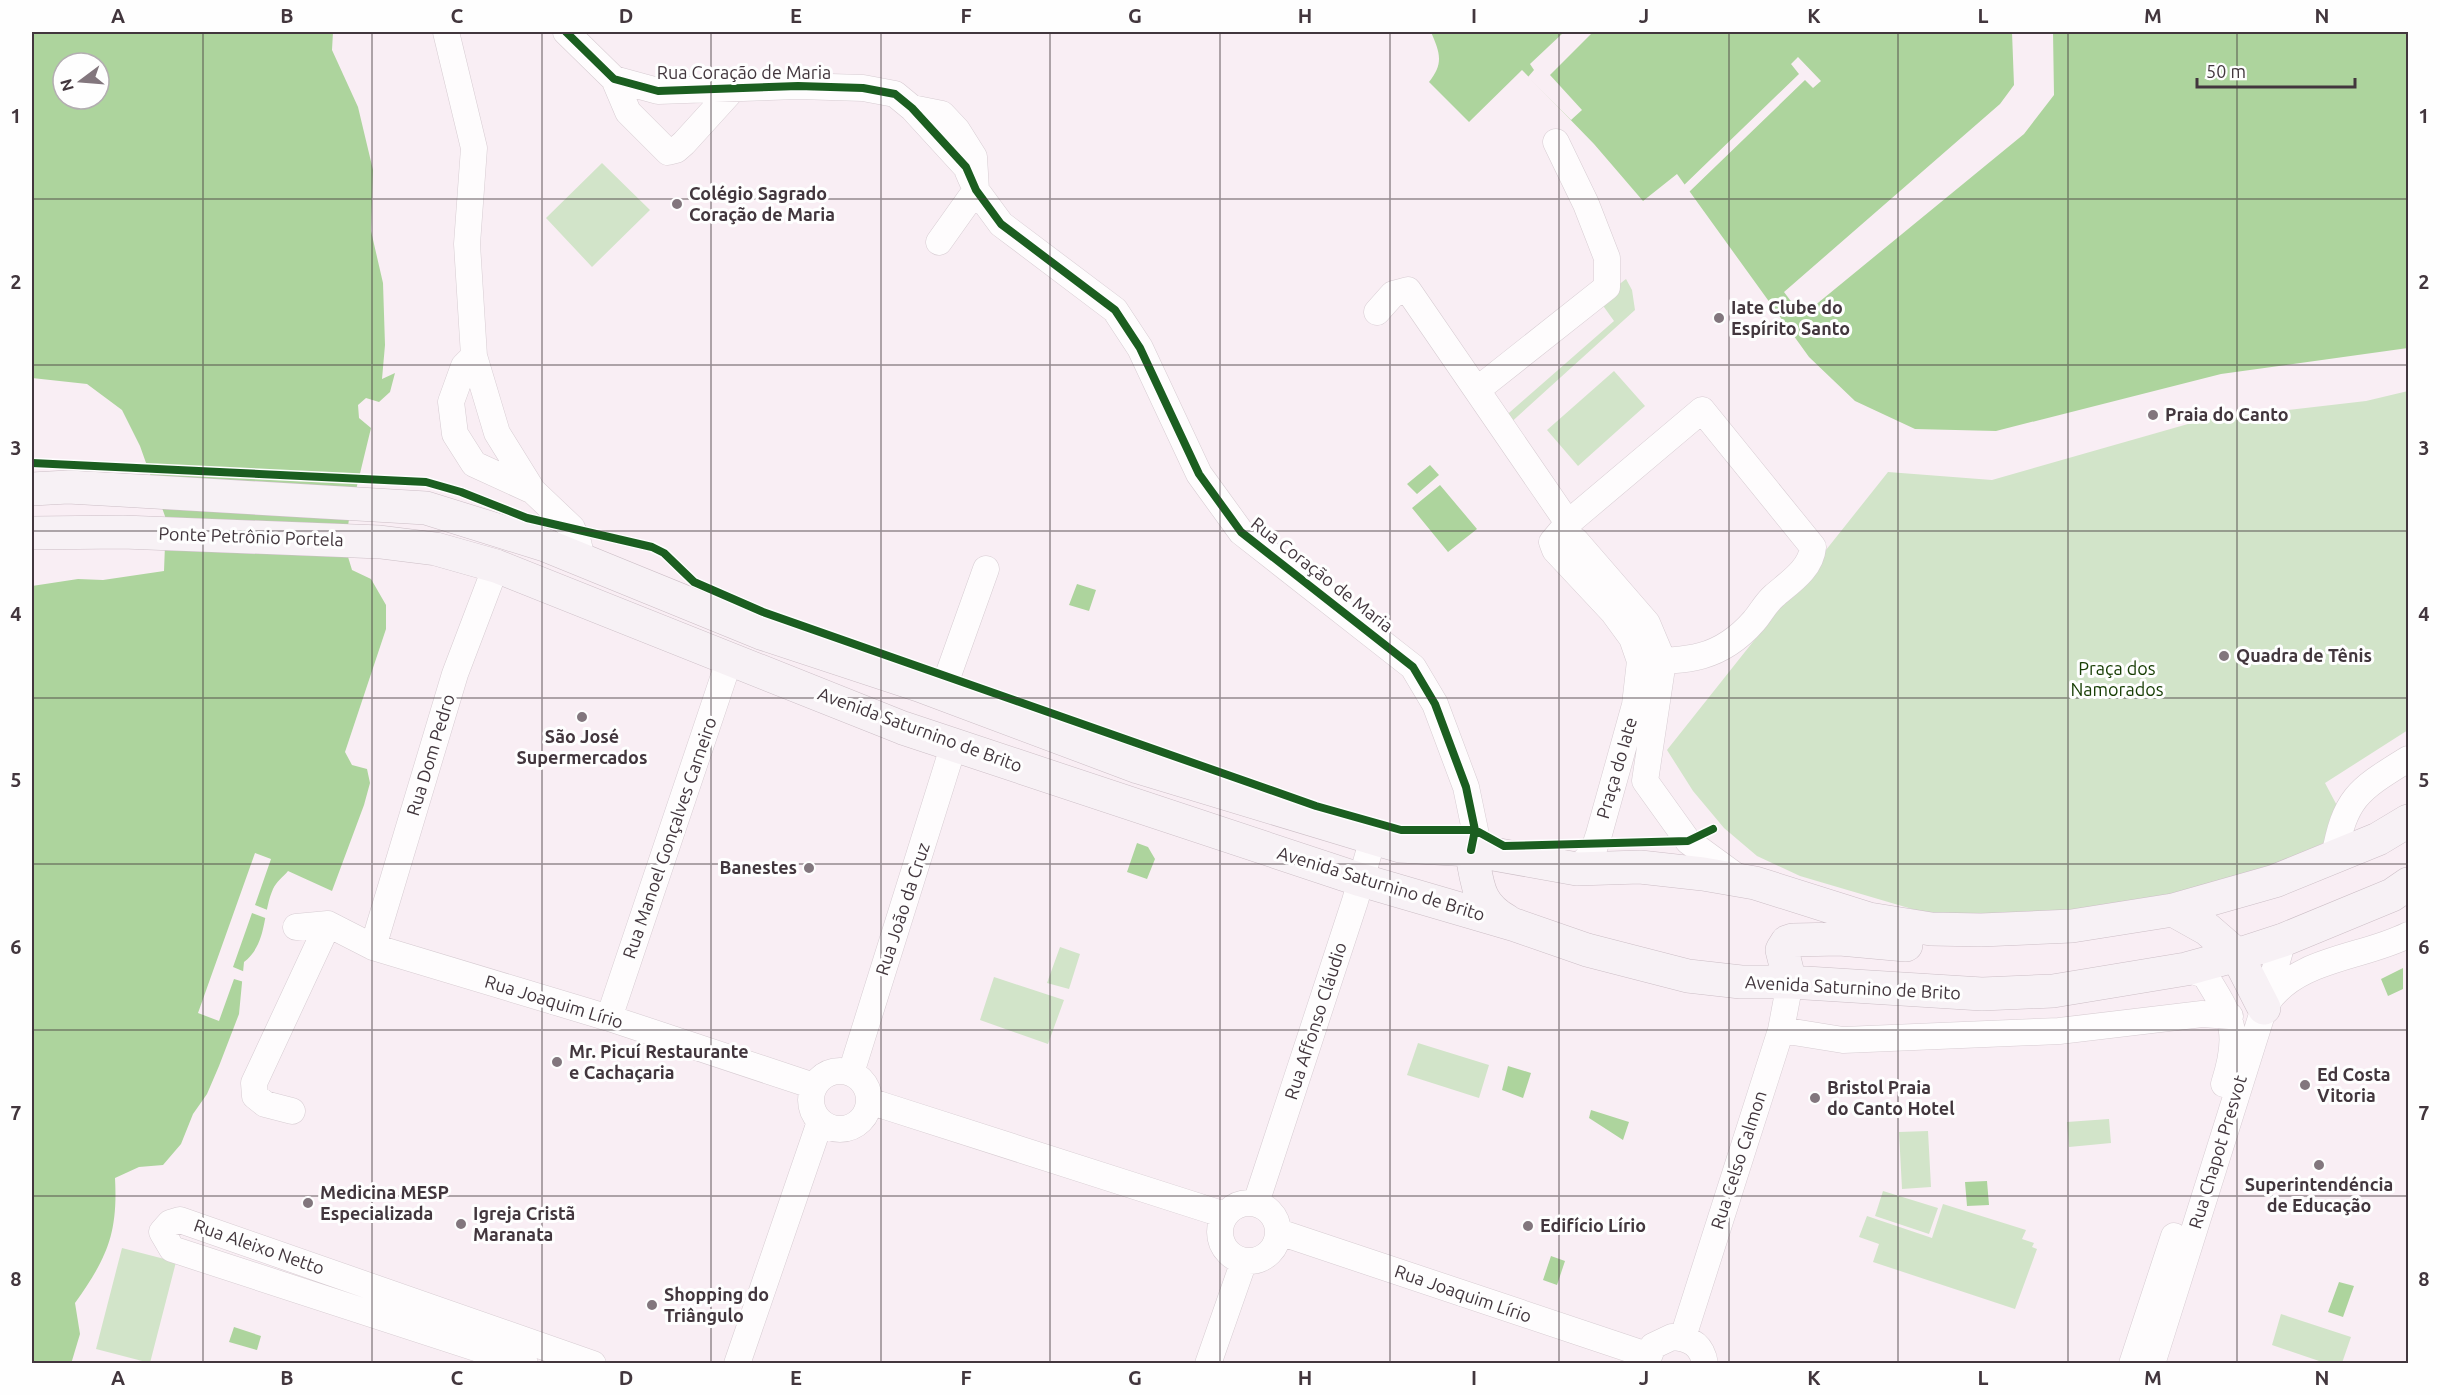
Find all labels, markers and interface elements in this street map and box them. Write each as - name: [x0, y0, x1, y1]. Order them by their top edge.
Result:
- text: A: [111, 4, 125, 27]
- text: B: [280, 4, 294, 27]
- text: C: [451, 4, 464, 27]
- text: D: [619, 4, 633, 27]
- text: E: [790, 4, 802, 27]
- text: F: [960, 4, 972, 27]
- text: G: [1128, 4, 1142, 27]
- text: H: [1298, 4, 1312, 27]
- text: I: [1471, 4, 1477, 27]
- text: J: [1639, 4, 1649, 27]
- text: K: [1807, 4, 1821, 27]
- text: L: [1978, 4, 1989, 27]
- text: M: [2144, 4, 2162, 27]
- text: N: [2315, 4, 2329, 27]
- north arrow: [51, 51, 111, 111]
- scale bar: [2197, 51, 2354, 89]
- text: 50 m: [2206, 61, 2246, 81]
- street label: Rua Coração de Maria: [657, 62, 831, 82]
- text: N: [56, 77, 77, 93]
- text: 1: [10, 104, 22, 127]
- text: 1: [2418, 104, 2430, 127]
- place label: Colégio Sagrado Coração de Maria: [689, 183, 835, 225]
- marker: Colégio Sagrado Coração de Maria: [670, 197, 684, 211]
- text: 2: [10, 270, 22, 293]
- text: 2: [2418, 270, 2430, 293]
- place label: Iate Clube do Espírito Santo: [1731, 297, 1850, 338]
- marker: Iate Clube do Espírito Santo: [1712, 311, 1726, 325]
- place label: Praia do Canto: [2165, 404, 2289, 424]
- marker: Praia do Canto: [2146, 408, 2160, 422]
- text: 3: [10, 436, 22, 459]
- text: 3: [2418, 436, 2430, 459]
- street label: Rua Coração de Maria: [1248, 513, 1398, 636]
- street label: Ponte Petrônio Portela: [158, 523, 344, 549]
- text: 4: [10, 602, 22, 625]
- text: 4: [2418, 602, 2430, 625]
- place label: Quadra de Tênis: [2236, 645, 2372, 665]
- marker: Quadra de Tênis: [2217, 649, 2231, 663]
- park label: Praça dos Namorados: [2070, 658, 2164, 699]
- street label: Avenida Saturnino de Brito: [815, 683, 1025, 775]
- street label: Rua Dom Pedro: [402, 692, 458, 818]
- marker: São José Supermercados: [575, 710, 589, 724]
- street label: Rua Manoel Gonçalves Carneiro: [618, 714, 720, 961]
- street label: Praça do Iate: [1592, 715, 1640, 821]
- place label: São José Supermercados: [517, 726, 647, 767]
- text: 5: [10, 768, 22, 791]
- text: 5: [2418, 768, 2430, 791]
- street label: Rua João da Cruz: [871, 840, 933, 978]
- street label: Avenida Saturnino de Brito: [1275, 842, 1487, 924]
- place label: Banestes: [720, 857, 797, 877]
- marker: Banestes: [802, 861, 816, 875]
- text: 6: [10, 935, 22, 958]
- text: 6: [2418, 935, 2430, 958]
- street label: Rua Affonso Cláudio: [1280, 939, 1350, 1102]
- street label: Rua Joaquim Lírio: [483, 970, 626, 1032]
- street label: Avenida Saturnino de Brito: [1745, 971, 1961, 1003]
- place label: Mr. Picuí Restaurante e Cachaçaria: [569, 1041, 749, 1083]
- marker: Mr. Picuí Restaurante e Cachaçaria: [550, 1055, 564, 1069]
- place label: Ed Costa Vitoria: [2317, 1064, 2390, 1105]
- street label: Rua Chapot Presvot: [2184, 1073, 2250, 1231]
- place label: Bristol Praia do Canto Hotel: [1827, 1077, 1955, 1118]
- marker: Ed Costa Vitoria: [2298, 1078, 2312, 1092]
- street label: Rua Celso Calmon: [1706, 1088, 1770, 1231]
- marker: Bristol Praia do Canto Hotel: [1808, 1091, 1822, 1105]
- text: 7: [10, 1101, 22, 1124]
- text: 7: [2418, 1101, 2430, 1124]
- marker: Superintendéncia de Educação: [2312, 1158, 2326, 1172]
- place label: Superintendéncia de Educação: [2245, 1174, 2393, 1216]
- place label: Medicina MESP Especializada: [320, 1182, 449, 1223]
- marker: Medicina MESP Especializada: [301, 1196, 315, 1210]
- place label: Igreja Cristã Maranata: [473, 1203, 575, 1244]
- street label: Rua Aleixo Netto: [192, 1214, 327, 1278]
- place label: Edifício Lírio: [1540, 1215, 1646, 1235]
- marker: Igreja Cristã Maranata: [454, 1217, 468, 1231]
- marker: Edifício Lírio: [1521, 1219, 1535, 1233]
- street label: Rua Joaquim Lírio: [1392, 1260, 1534, 1326]
- text: 8: [10, 1267, 22, 1290]
- text: 8: [2418, 1267, 2430, 1290]
- place label: Shopping do Triângulo: [664, 1284, 769, 1325]
- marker: Shopping do Triângulo: [645, 1298, 659, 1312]
- text: A: [111, 1366, 125, 1389]
- text: B: [280, 1366, 294, 1389]
- text: C: [451, 1366, 464, 1389]
- text: D: [619, 1366, 633, 1389]
- text: E: [790, 1366, 802, 1389]
- text: F: [960, 1366, 972, 1389]
- text: G: [1128, 1366, 1142, 1389]
- text: H: [1298, 1366, 1312, 1389]
- text: I: [1471, 1366, 1477, 1389]
- text: J: [1639, 1366, 1649, 1389]
- text: K: [1807, 1366, 1821, 1389]
- text: L: [1978, 1366, 1989, 1389]
- text: M: [2144, 1366, 2162, 1389]
- text: N: [2315, 1366, 2329, 1389]

